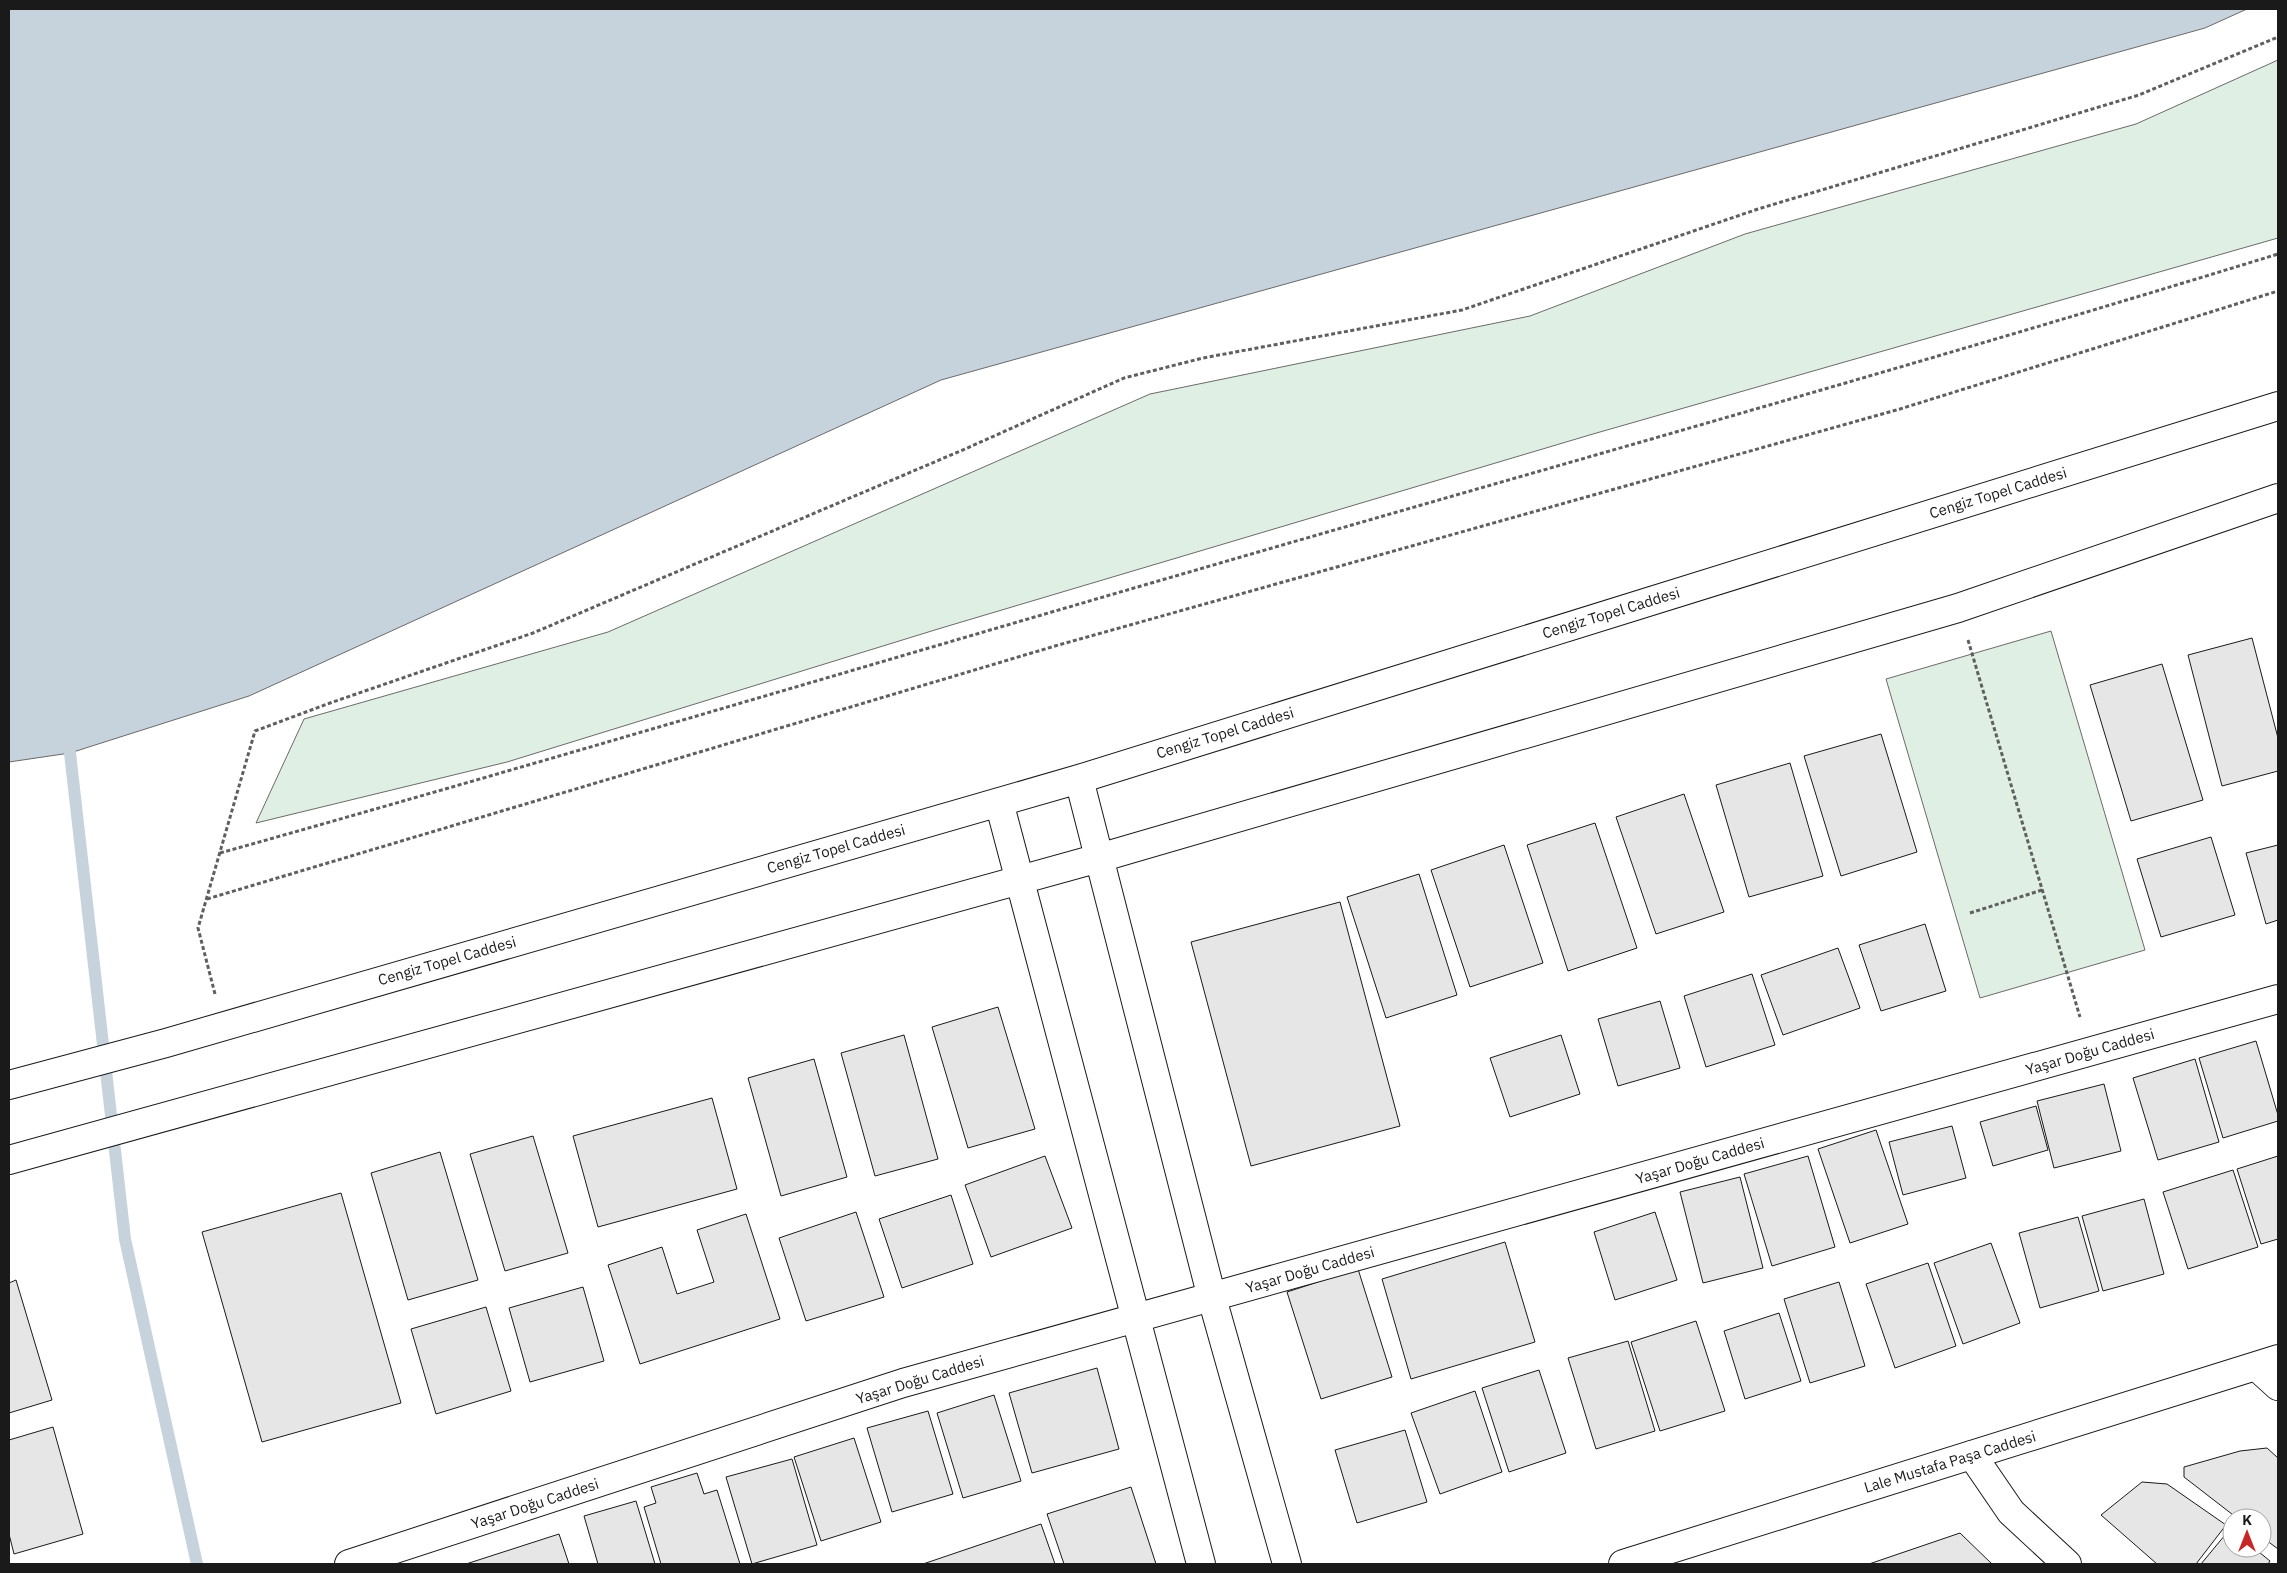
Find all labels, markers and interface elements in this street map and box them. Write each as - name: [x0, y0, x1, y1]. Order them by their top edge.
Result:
- street label: Cengiz Topel Caddesi: [1927, 463, 2069, 522]
- street label: Cengiz Topel Caddesi: [1540, 583, 1682, 642]
- street label: Cengiz Topel Caddesi: [1154, 703, 1296, 762]
- street label: Cengiz Topel Caddesi: [765, 820, 907, 877]
- street label: Cengiz Topel Caddesi: [376, 932, 518, 989]
- street label: Yaşar Doğu Caddesi: [2023, 1024, 2156, 1079]
- street label: Yaşar Doğu Caddesi: [1633, 1133, 1766, 1188]
- street label: Yaşar Doğu Caddesi: [1243, 1242, 1376, 1297]
- street label: Yaşar Doğu Caddesi: [853, 1351, 986, 1408]
- street label: Lale Mustafa Paşa Caddesi: [1862, 1426, 2038, 1497]
- street label: Yaşar Doğu Caddesi: [469, 1474, 601, 1533]
- north arrow: [2222, 1508, 2272, 1558]
- text: K: [2242, 1511, 2252, 1529]

